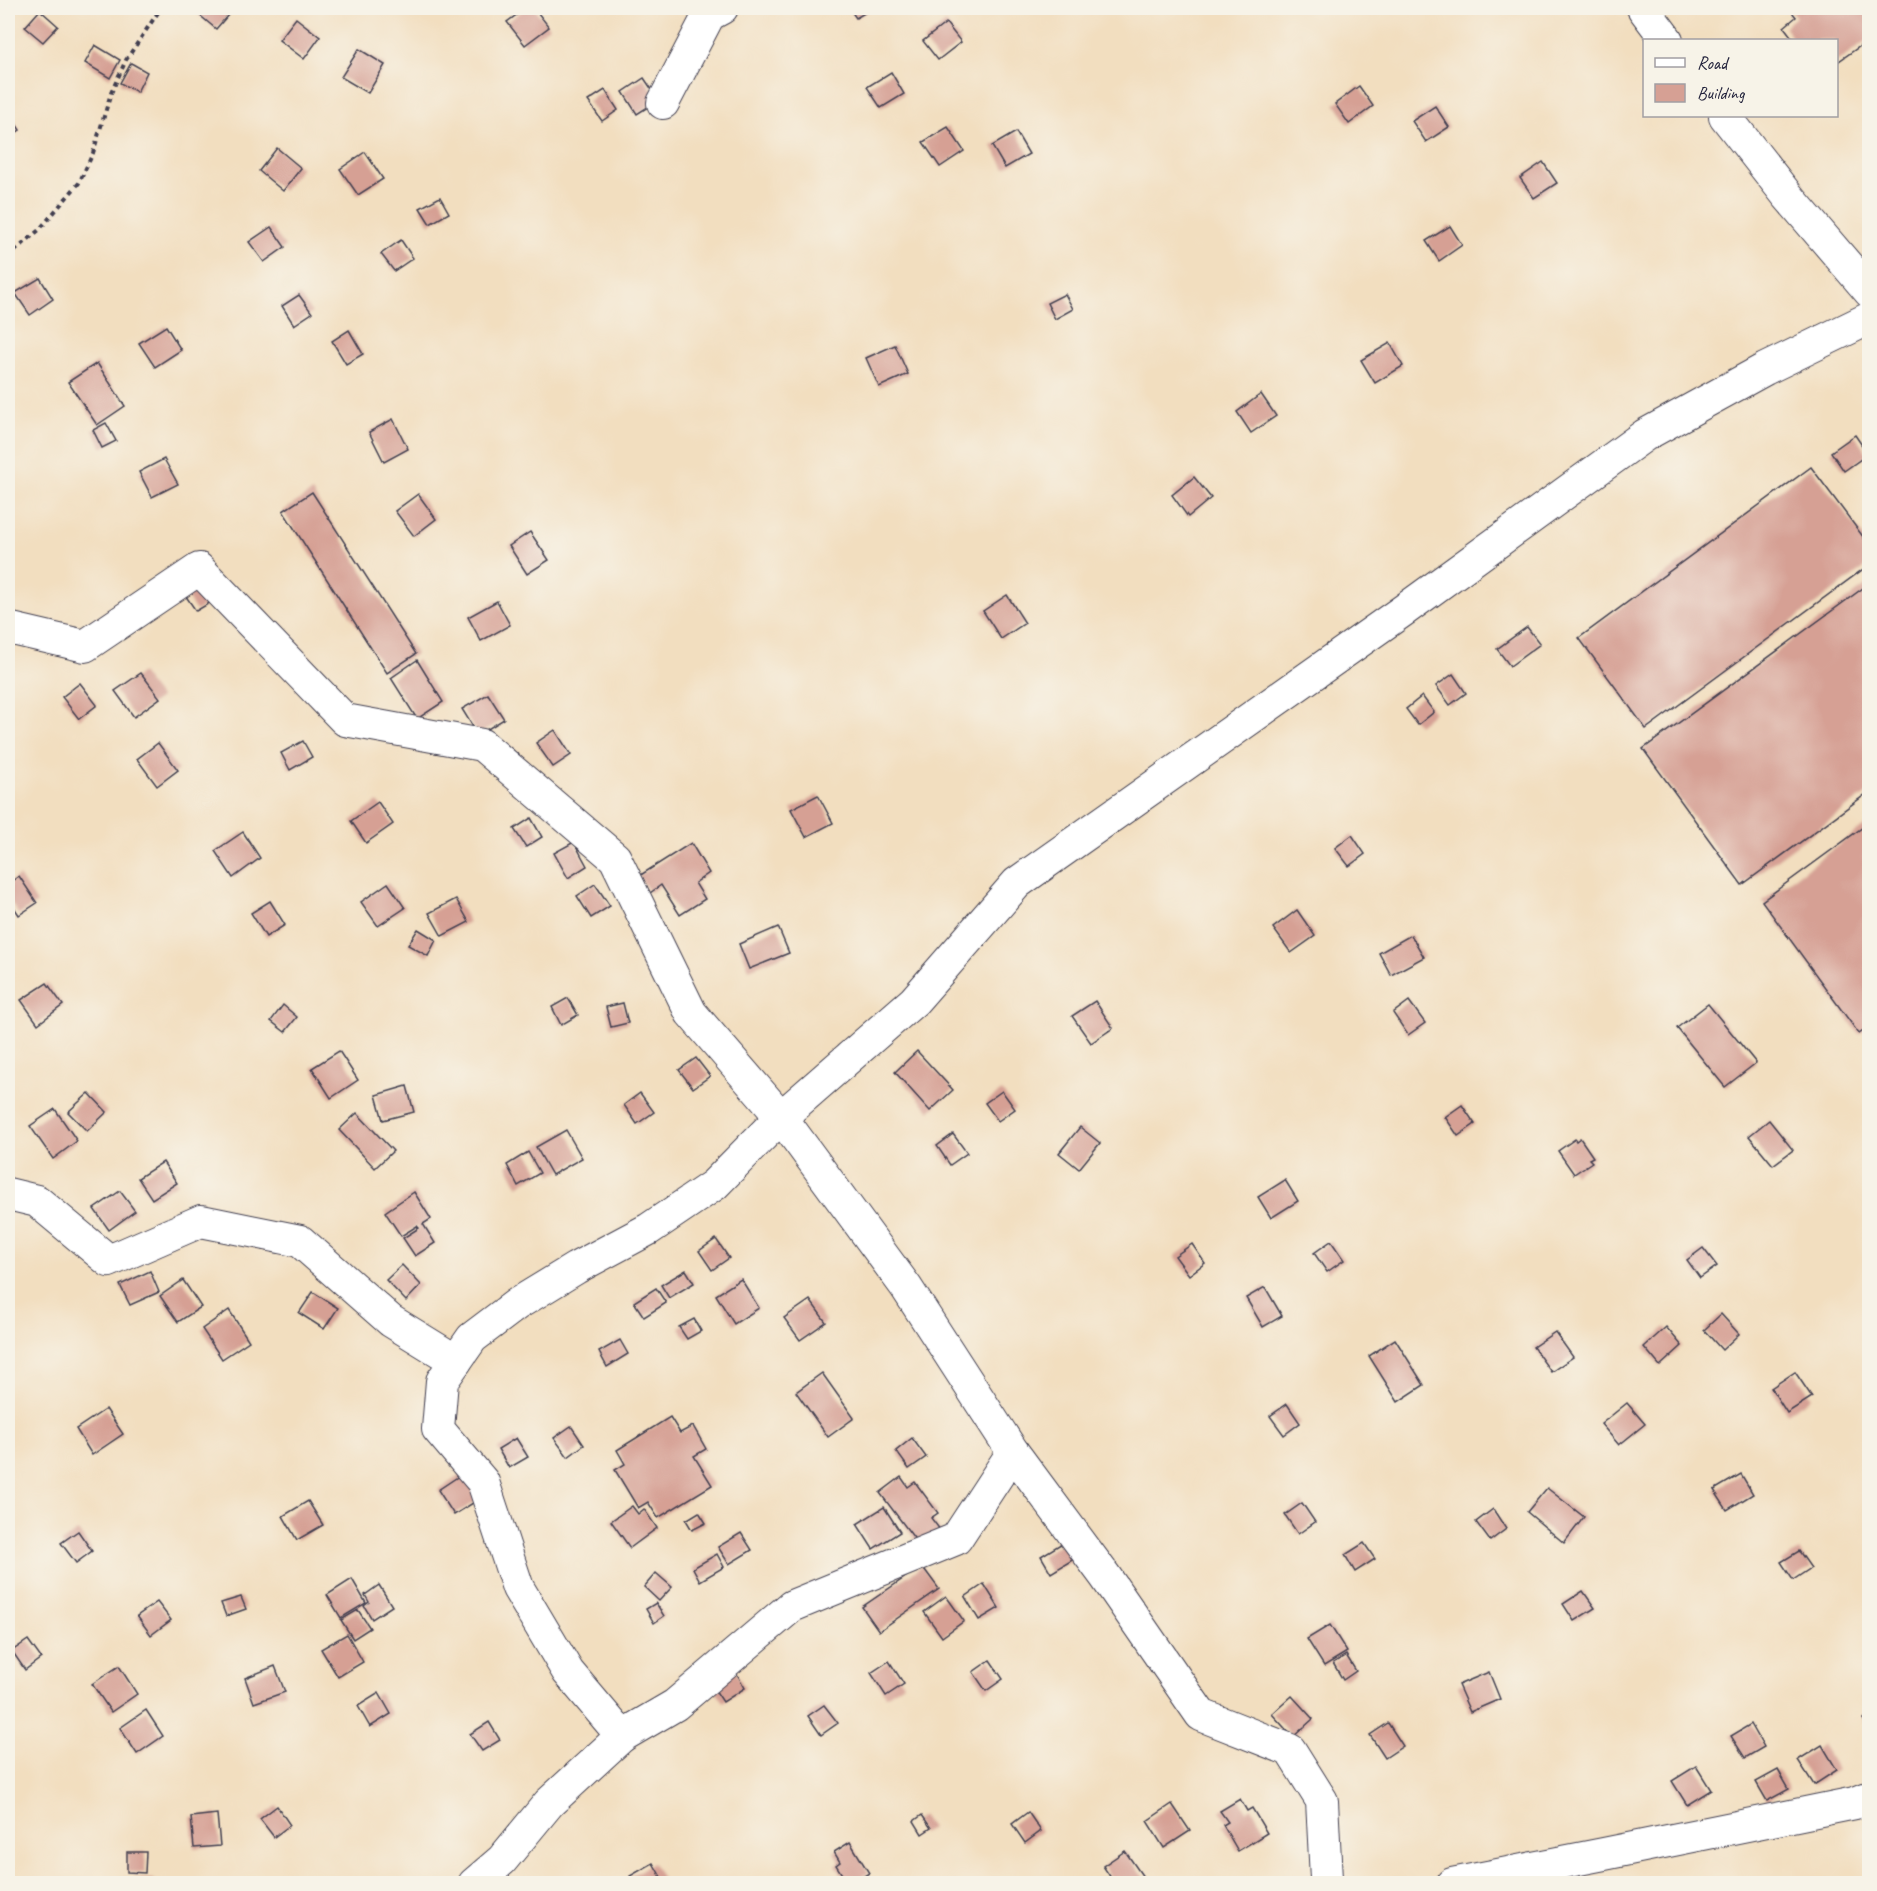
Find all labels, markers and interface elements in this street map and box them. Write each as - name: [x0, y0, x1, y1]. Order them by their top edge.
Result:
- legend: [1643, 39, 1838, 117]
- text: Road: [1697, 52, 1730, 74]
- text: Building: [1697, 82, 1746, 104]

